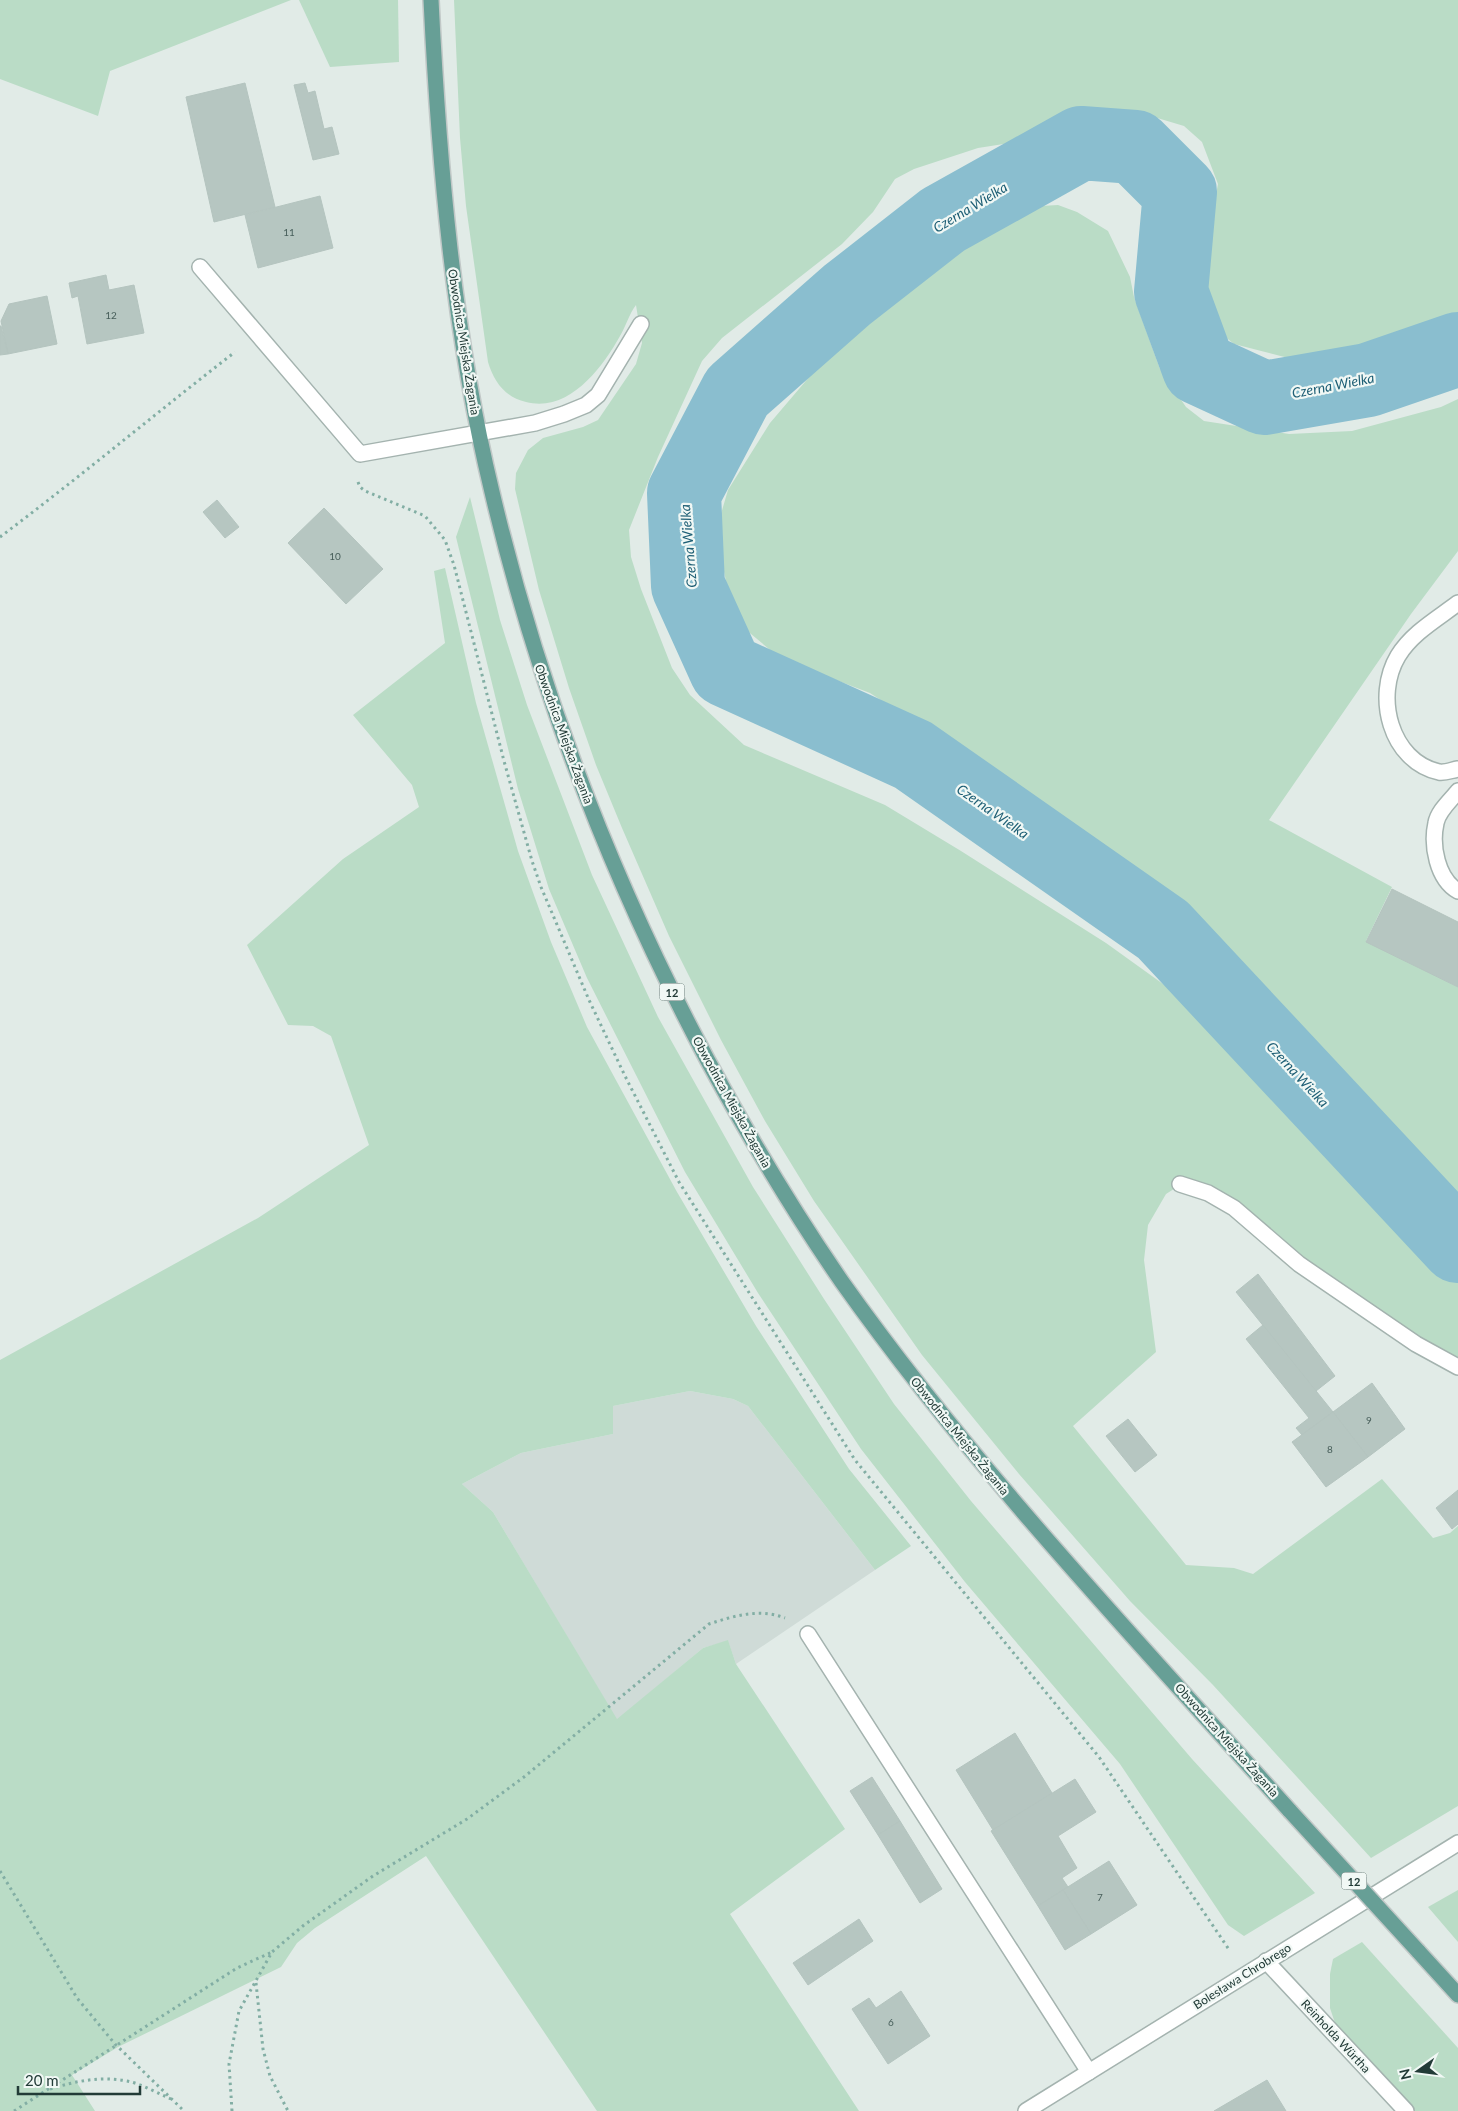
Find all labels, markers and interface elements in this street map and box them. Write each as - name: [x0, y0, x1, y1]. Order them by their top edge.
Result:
- water label: Czerna Wielka: [930, 178, 1010, 236]
- house number: 11: [283, 226, 295, 238]
- street label: Obwodnica Miejska Żagania: [445, 268, 483, 416]
- house number: 12: [105, 309, 117, 321]
- water label: Czerna Wielka: [1290, 369, 1376, 401]
- water label: Czerna Wielka: [676, 504, 700, 588]
- house number: 10: [329, 550, 341, 562]
- street label: Obwodnica Miejska Żagania: [532, 662, 596, 806]
- water label: Czerna Wielka: [954, 780, 1032, 842]
- road number: 12: [660, 984, 684, 1000]
- street label: Obwodnica Miejska Żagania: [690, 1034, 774, 1170]
- water label: Czerna Wielka: [1263, 1038, 1333, 1110]
- street label: Obwodnica Miejska Żagania: [908, 1374, 1012, 1498]
- house number: 9: [1366, 1414, 1372, 1426]
- house number: 8: [1327, 1443, 1333, 1455]
- street label: Obwodnica Miejska Żagania: [1172, 1680, 1282, 1800]
- road number: 12: [1342, 1872, 1366, 1890]
- house number: 7: [1097, 1891, 1103, 1903]
- street label: Bolesława Chrobrego: [1190, 1940, 1294, 2012]
- street label: Reinholda Würtha: [1298, 1996, 1374, 2076]
- house number: 6: [888, 2016, 894, 2028]
- north arrow: [1393, 2046, 1443, 2096]
- scale bar: [18, 2064, 140, 2096]
- text: N: [1395, 2067, 1414, 2082]
- text: 20 m: [25, 2071, 59, 2089]

